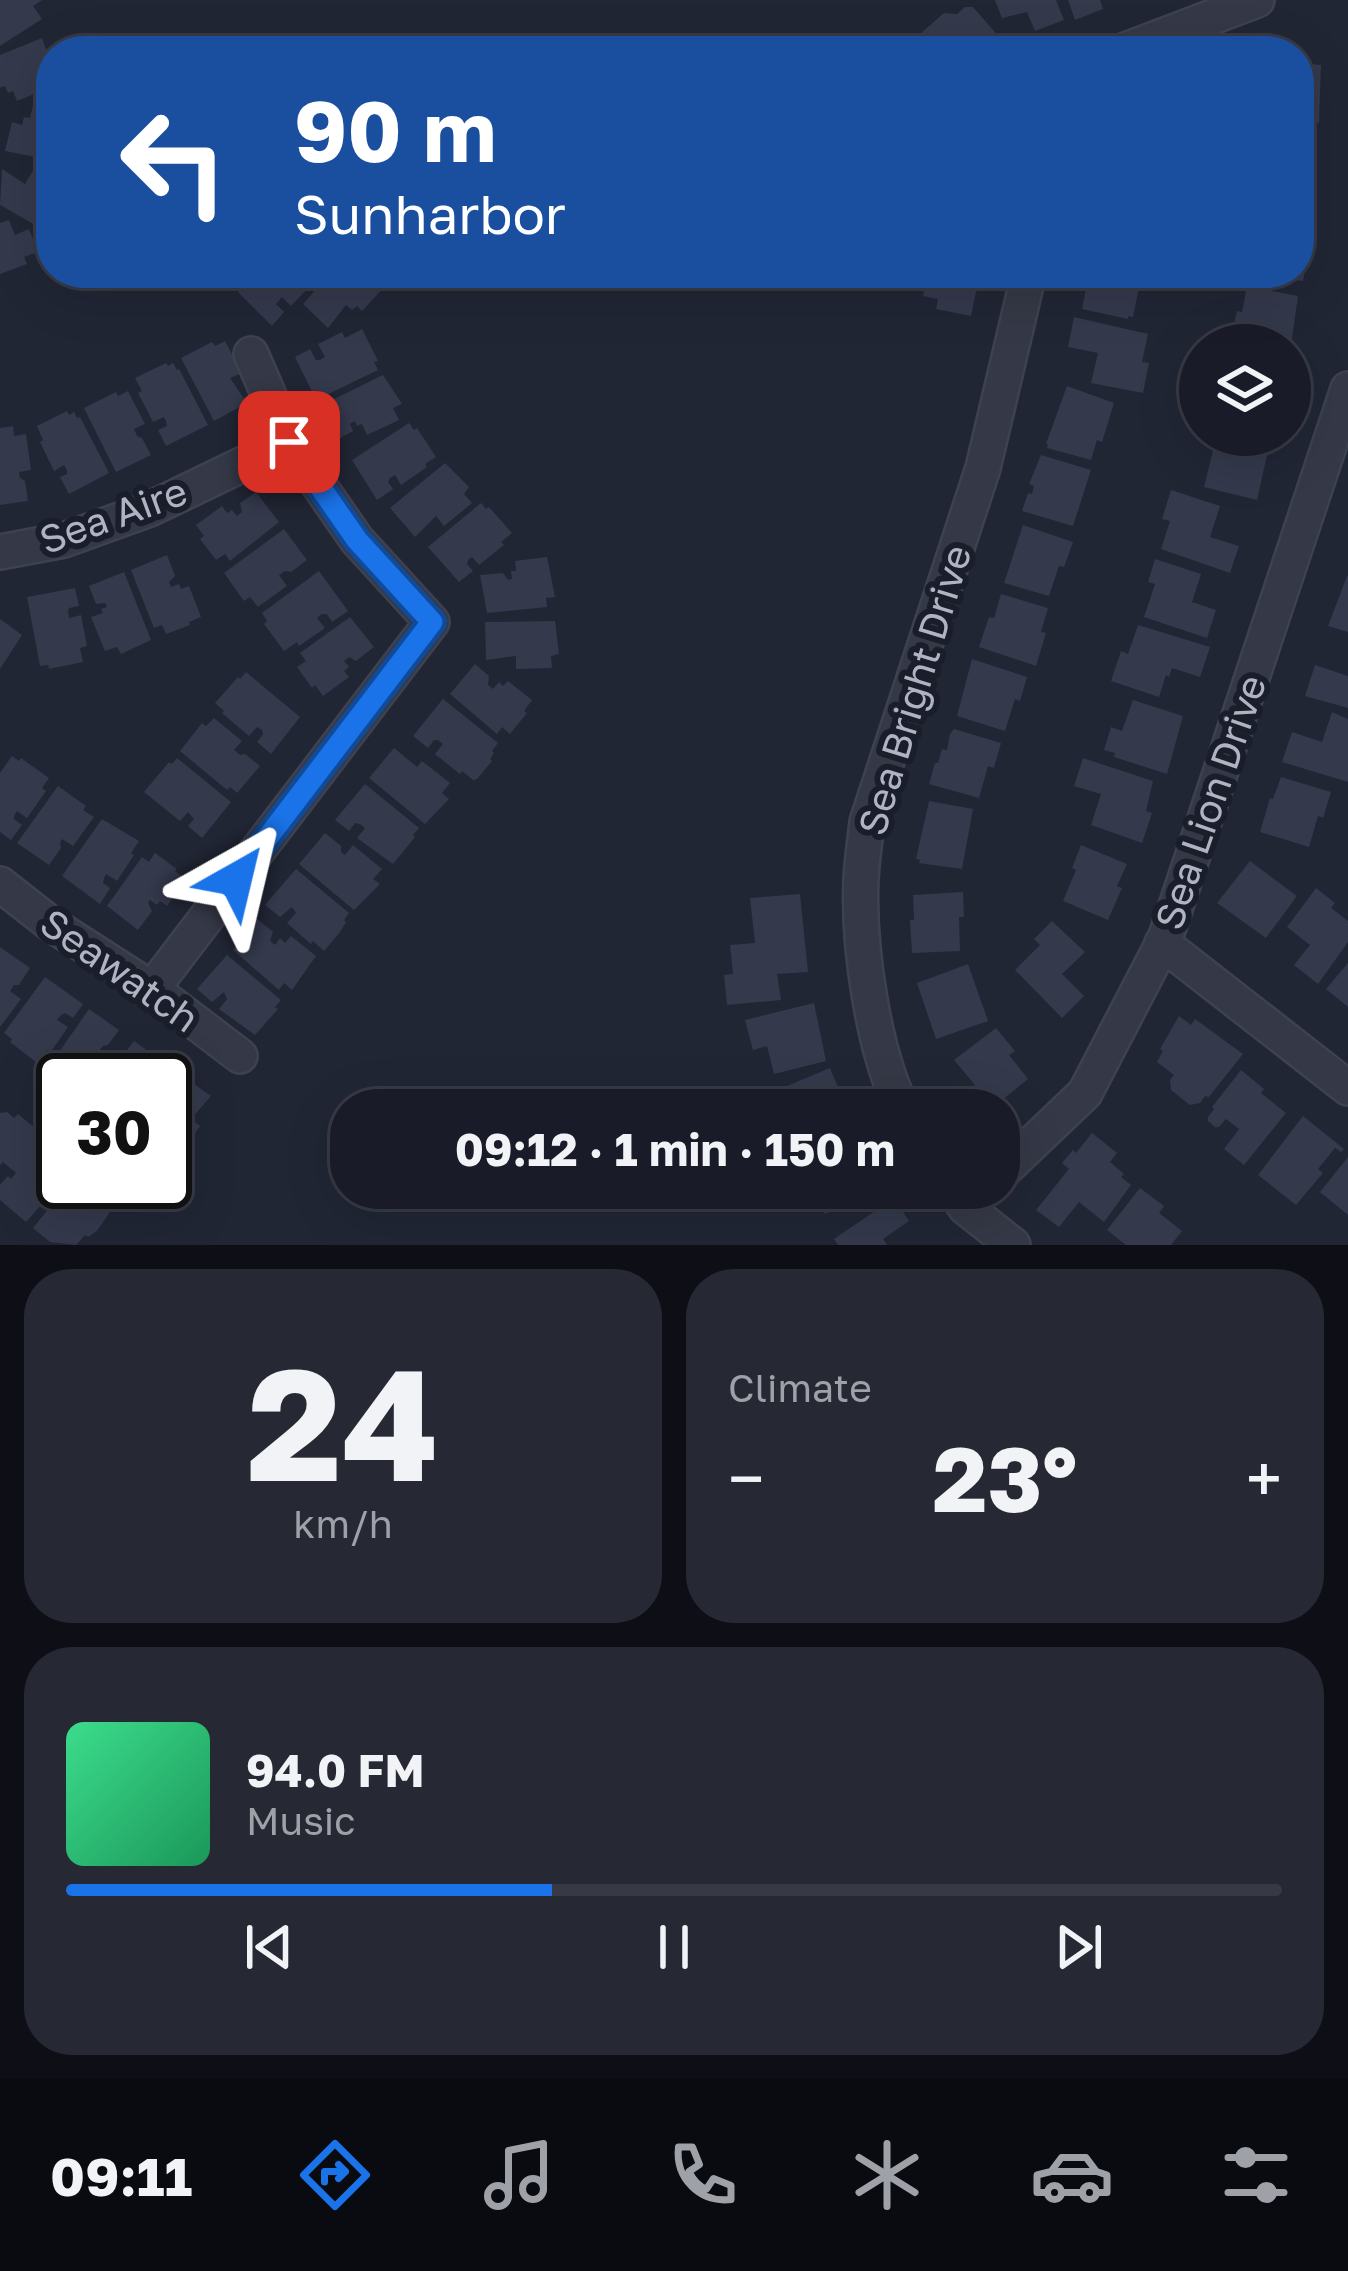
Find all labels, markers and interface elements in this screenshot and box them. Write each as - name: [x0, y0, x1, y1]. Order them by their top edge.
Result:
- text: 90 m: [294, 80, 496, 180]
- icon: left: [96, 84, 252, 240]
- text: Sunharbor: [294, 181, 566, 246]
- map controls: [1179, 324, 1311, 456]
- button: layers: [1179, 324, 1311, 456]
- pin: [238, 391, 340, 493]
- icon: arrive: [256, 409, 322, 475]
- street label: Sea Aire: [33, 467, 193, 563]
- street label: Sea Bright Drive: [848, 539, 980, 841]
- street label: Sea Lion Drive: [1145, 669, 1275, 935]
- position arrow: [173, 816, 299, 942]
- street label: Seawatch: [32, 898, 208, 1042]
- speed limit sign: 30: [36, 1053, 192, 1209]
- text: 09:12 · 1 min · 150 m: [455, 1122, 895, 1176]
- text: 24: [247, 1328, 439, 1515]
- text: Climate: [728, 1364, 872, 1411]
- text: 23°: [933, 1424, 1077, 1532]
- text: −: [728, 1438, 764, 1518]
- text: +: [1246, 1438, 1282, 1518]
- text: km/h: [293, 1500, 393, 1547]
- text: 94.0 FM: [246, 1743, 424, 1797]
- text: Music: [246, 1797, 356, 1844]
- icon: previous: [236, 1914, 302, 1980]
- icon: pause: [641, 1914, 707, 1980]
- icon: next: [1046, 1914, 1112, 1980]
- icon: directions: [293, 2133, 377, 2217]
- icon: music: [477, 2133, 561, 2217]
- icon: phone: [661, 2133, 745, 2217]
- icon: climate: [845, 2133, 929, 2217]
- icon: car: [1030, 2133, 1114, 2217]
- icon: filters: [1214, 2133, 1298, 2217]
- text: 09:11: [50, 2143, 192, 2208]

